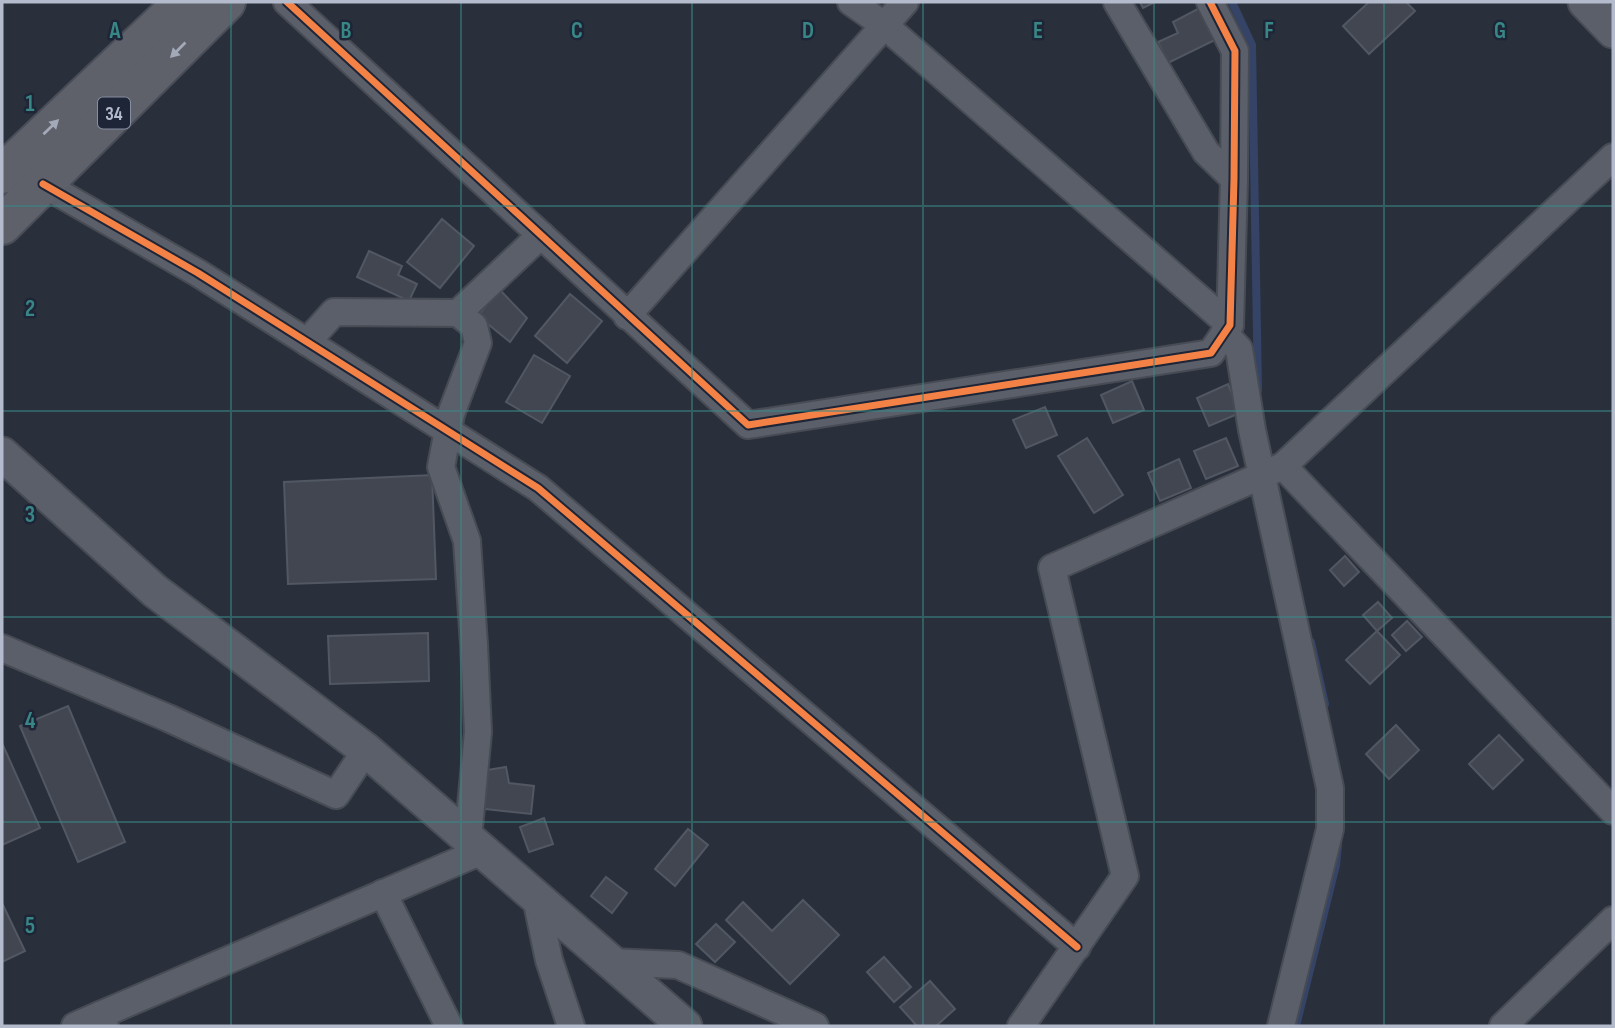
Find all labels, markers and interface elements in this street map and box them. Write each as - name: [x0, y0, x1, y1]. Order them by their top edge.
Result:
- text: A: [109, 17, 122, 45]
- text: B: [341, 17, 352, 45]
- text: C: [571, 17, 583, 45]
- text: D: [802, 17, 814, 45]
- text: E: [1033, 17, 1043, 45]
- text: F: [1264, 17, 1274, 45]
- text: G: [1494, 17, 1506, 45]
- one-way arrow: [170, 41, 186, 58]
- text: 1: [25, 90, 35, 118]
- road number: 34: [98, 97, 130, 128]
- one-way arrow: [42, 120, 59, 136]
- text: 2: [25, 295, 35, 323]
- text: 3: [25, 501, 35, 529]
- text: 4: [25, 707, 36, 735]
- text: 5: [25, 912, 35, 940]

